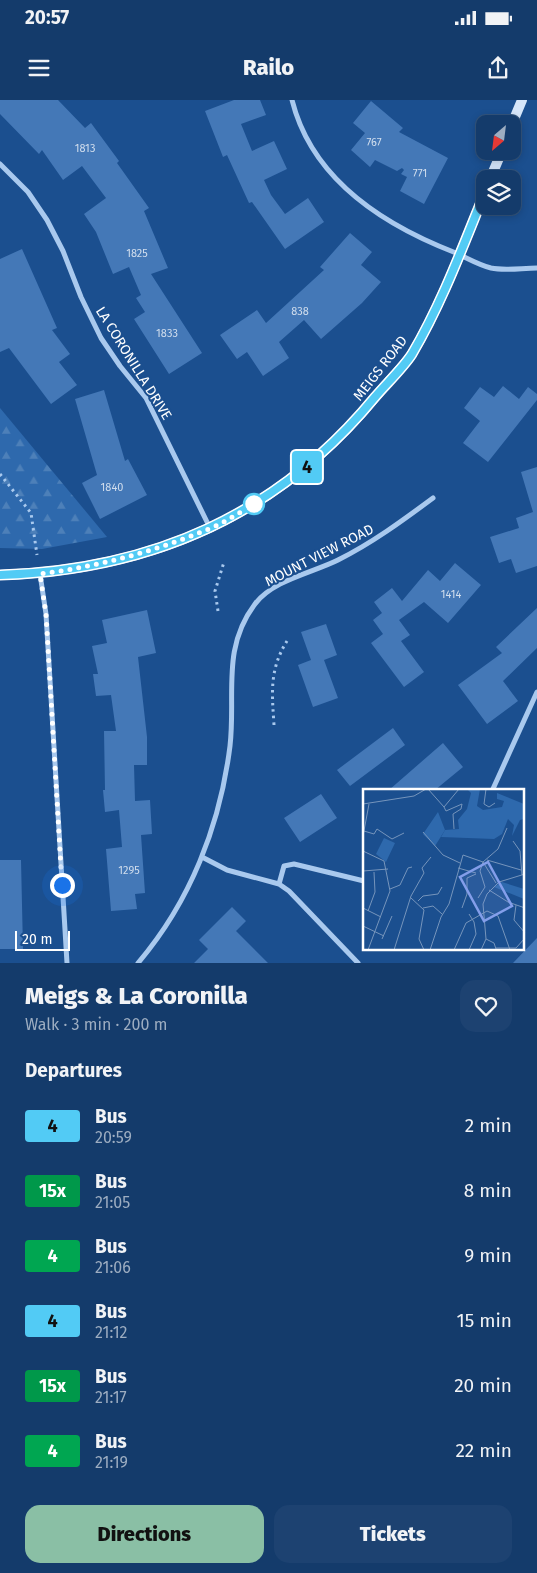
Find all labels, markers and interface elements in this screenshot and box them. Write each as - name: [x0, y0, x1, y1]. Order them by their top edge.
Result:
- text: 20:57: [25, 6, 69, 29]
- icon: menu: [25, 54, 53, 82]
- text: Railo: [243, 54, 294, 81]
- icon: share: [484, 54, 512, 82]
- north arrow: [476, 115, 521, 160]
- map controls: [476, 115, 521, 215]
- house number: 767: [366, 136, 382, 149]
- house number: 1813: [75, 142, 95, 155]
- house number: 771: [413, 167, 427, 180]
- button: layers: [476, 170, 521, 215]
- house number: 1825: [126, 247, 148, 260]
- street label: LA CORONILLA DRIVE: [92, 304, 175, 423]
- house number: 838: [291, 305, 309, 318]
- house number: 1833: [156, 327, 178, 340]
- street label: MEIGS ROAD: [350, 332, 411, 404]
- line badge: 4: [291, 451, 323, 483]
- text: 4: [302, 456, 312, 478]
- house number: 1840: [101, 481, 123, 494]
- unlabelled marker: [243, 493, 265, 515]
- street label: MOUNT VIEW ROAD: [262, 521, 376, 590]
- house number: 1414: [441, 588, 461, 601]
- inset map: [363, 789, 524, 951]
- house number: 1295: [118, 864, 140, 877]
- your location: [50, 873, 75, 898]
- scale bar: [15, 928, 70, 951]
- text: 20 m: [22, 931, 52, 948]
- button: heart: [460, 980, 512, 1032]
- text: Meigs & La Coronilla: [25, 982, 248, 1010]
- text: Walk · 3 min · 200 m: [25, 1015, 167, 1034]
- text: Departures: [25, 1059, 122, 1082]
- text: Bus: [95, 1105, 127, 1128]
- text: 2 min: [465, 1114, 512, 1137]
- text: 4: [47, 1115, 58, 1137]
- text: 20:59: [95, 1128, 132, 1147]
- text: Bus: [95, 1170, 127, 1193]
- text: 8 min: [464, 1179, 512, 1202]
- text: 15x: [39, 1180, 66, 1202]
- text: 21:05: [95, 1193, 130, 1212]
- text: Bus: [95, 1235, 127, 1258]
- text: 9 min: [464, 1244, 512, 1267]
- text: 4: [47, 1245, 58, 1267]
- text: 21:06: [95, 1258, 131, 1277]
- text: Bus: [95, 1300, 127, 1323]
- text: 15 min: [456, 1309, 512, 1332]
- text: 4: [47, 1310, 58, 1332]
- text: 21:12: [95, 1323, 128, 1342]
- text: Bus: [95, 1365, 127, 1388]
- text: 20 min: [454, 1374, 512, 1397]
- text: 15x: [39, 1375, 66, 1397]
- text: 21:17: [95, 1388, 127, 1407]
- text: Bus: [95, 1430, 127, 1453]
- text: 22 min: [455, 1439, 512, 1462]
- text: 4: [47, 1440, 58, 1462]
- text: 21:19: [95, 1453, 128, 1472]
- button: Directions: [25, 1505, 264, 1563]
- button: Tickets: [274, 1505, 512, 1563]

